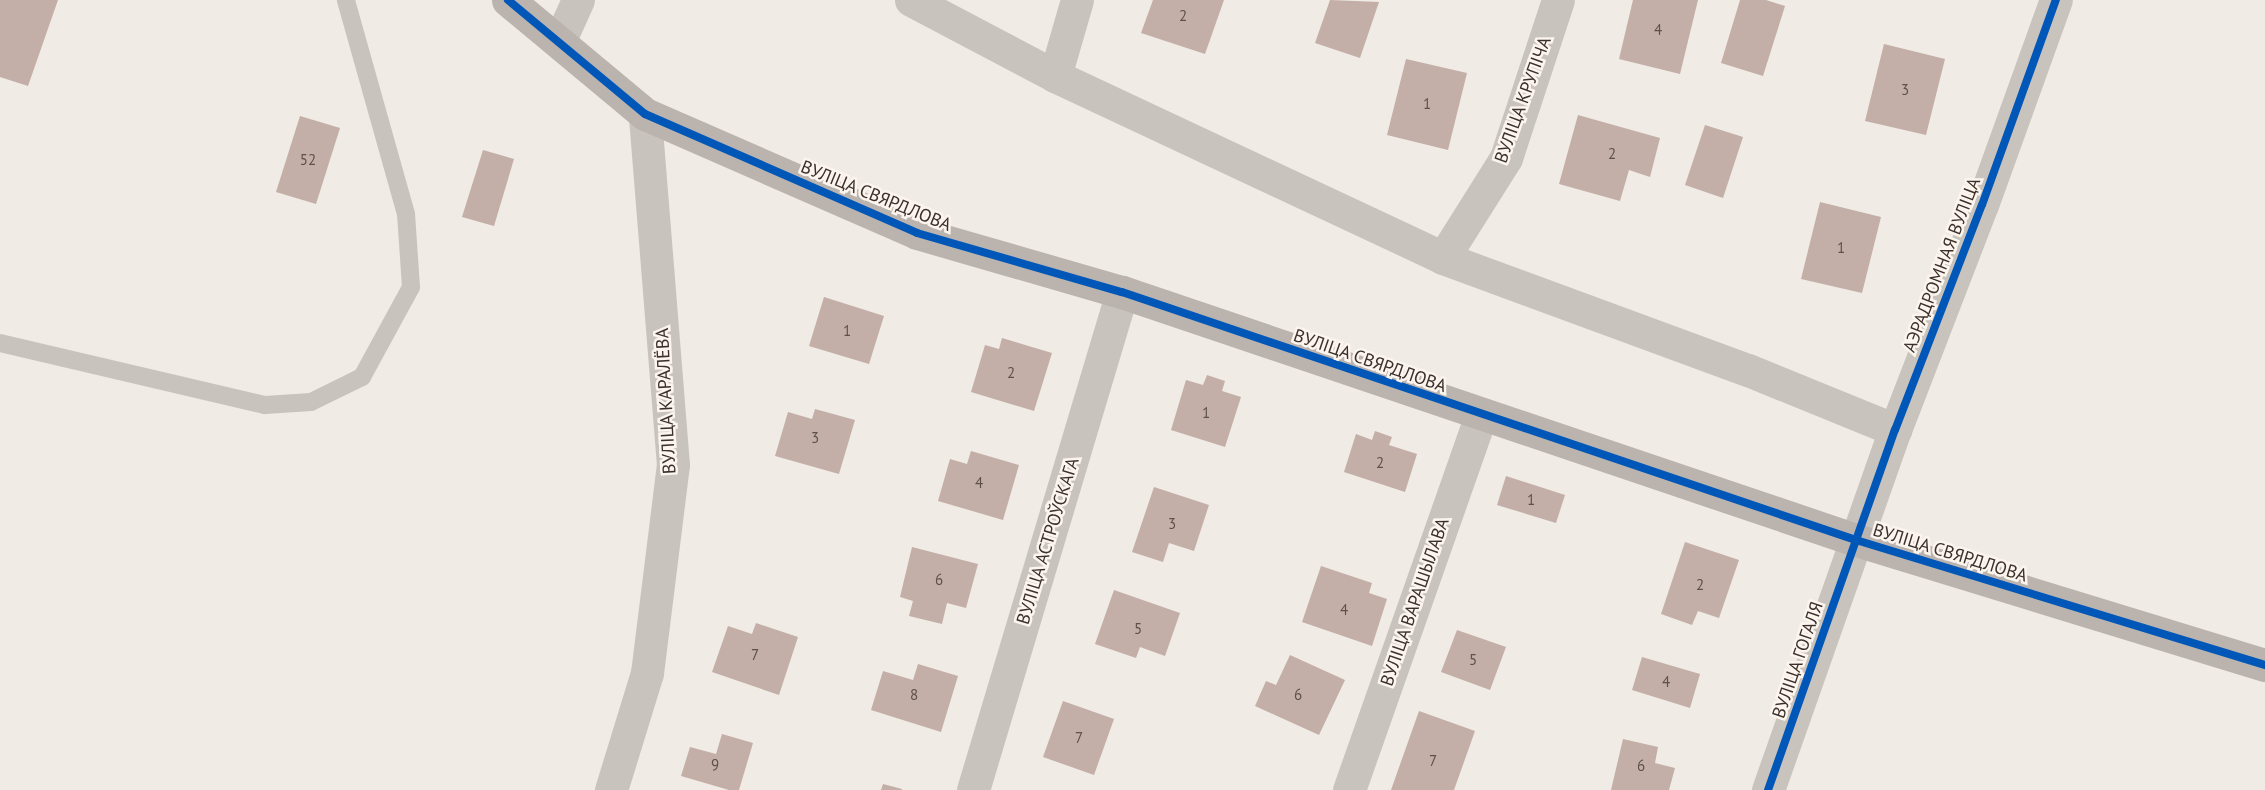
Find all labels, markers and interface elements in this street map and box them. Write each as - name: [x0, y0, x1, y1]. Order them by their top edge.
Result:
- house number: 2: [1179, 7, 1187, 25]
- house number: 4: [1654, 21, 1662, 39]
- street label: ВУЛІЦА КРУПІЧА: [1490, 34, 1556, 166]
- house number: 3: [1901, 81, 1909, 99]
- house number: 1: [1423, 95, 1431, 113]
- house number: 2: [1608, 145, 1616, 163]
- house number: 52: [300, 151, 316, 169]
- street label: ВУЛІЦА СВЯРДЛОВА: [797, 156, 955, 236]
- street label: АЭРАДРОМНАЯ ВУЛІЦА: [1899, 175, 1985, 355]
- house number: 1: [1837, 239, 1845, 257]
- house number: 1: [843, 322, 851, 340]
- street label: ВУЛІЦА СВЯРДЛОВА: [1290, 325, 1450, 397]
- street label: ВУЛІЦА КАРАЛЁВА: [651, 327, 681, 475]
- house number: 2: [1007, 364, 1015, 382]
- house number: 1: [1202, 404, 1210, 422]
- house number: 3: [811, 429, 819, 447]
- street label: ВУЛІЦА АСТРОЎСКАГА: [1012, 454, 1084, 628]
- house number: 2: [1376, 454, 1384, 472]
- house number: 4: [975, 474, 983, 492]
- house number: 1: [1527, 491, 1535, 509]
- house number: 3: [1168, 515, 1176, 533]
- street label: ВУЛІЦА ВАРАШЫЛАВА: [1376, 515, 1454, 689]
- street label: ВУЛІЦА СВЯРДЛОВА: [1870, 519, 2030, 587]
- house number: 6: [935, 571, 943, 589]
- house number: 2: [1696, 576, 1704, 594]
- street label: ВУЛІЦА ГОГАЛЯ: [1768, 599, 1828, 721]
- house number: 4: [1340, 601, 1348, 619]
- house number: 5: [1134, 620, 1142, 638]
- house number: 7: [751, 646, 759, 664]
- house number: 5: [1469, 651, 1477, 669]
- house number: 4: [1662, 673, 1670, 691]
- house number: 8: [910, 686, 918, 704]
- house number: 6: [1294, 686, 1302, 704]
- house number: 7: [1075, 729, 1083, 747]
- house number: 7: [1429, 752, 1437, 770]
- house number: 9: [711, 756, 719, 774]
- house number: 6: [1637, 757, 1645, 775]

